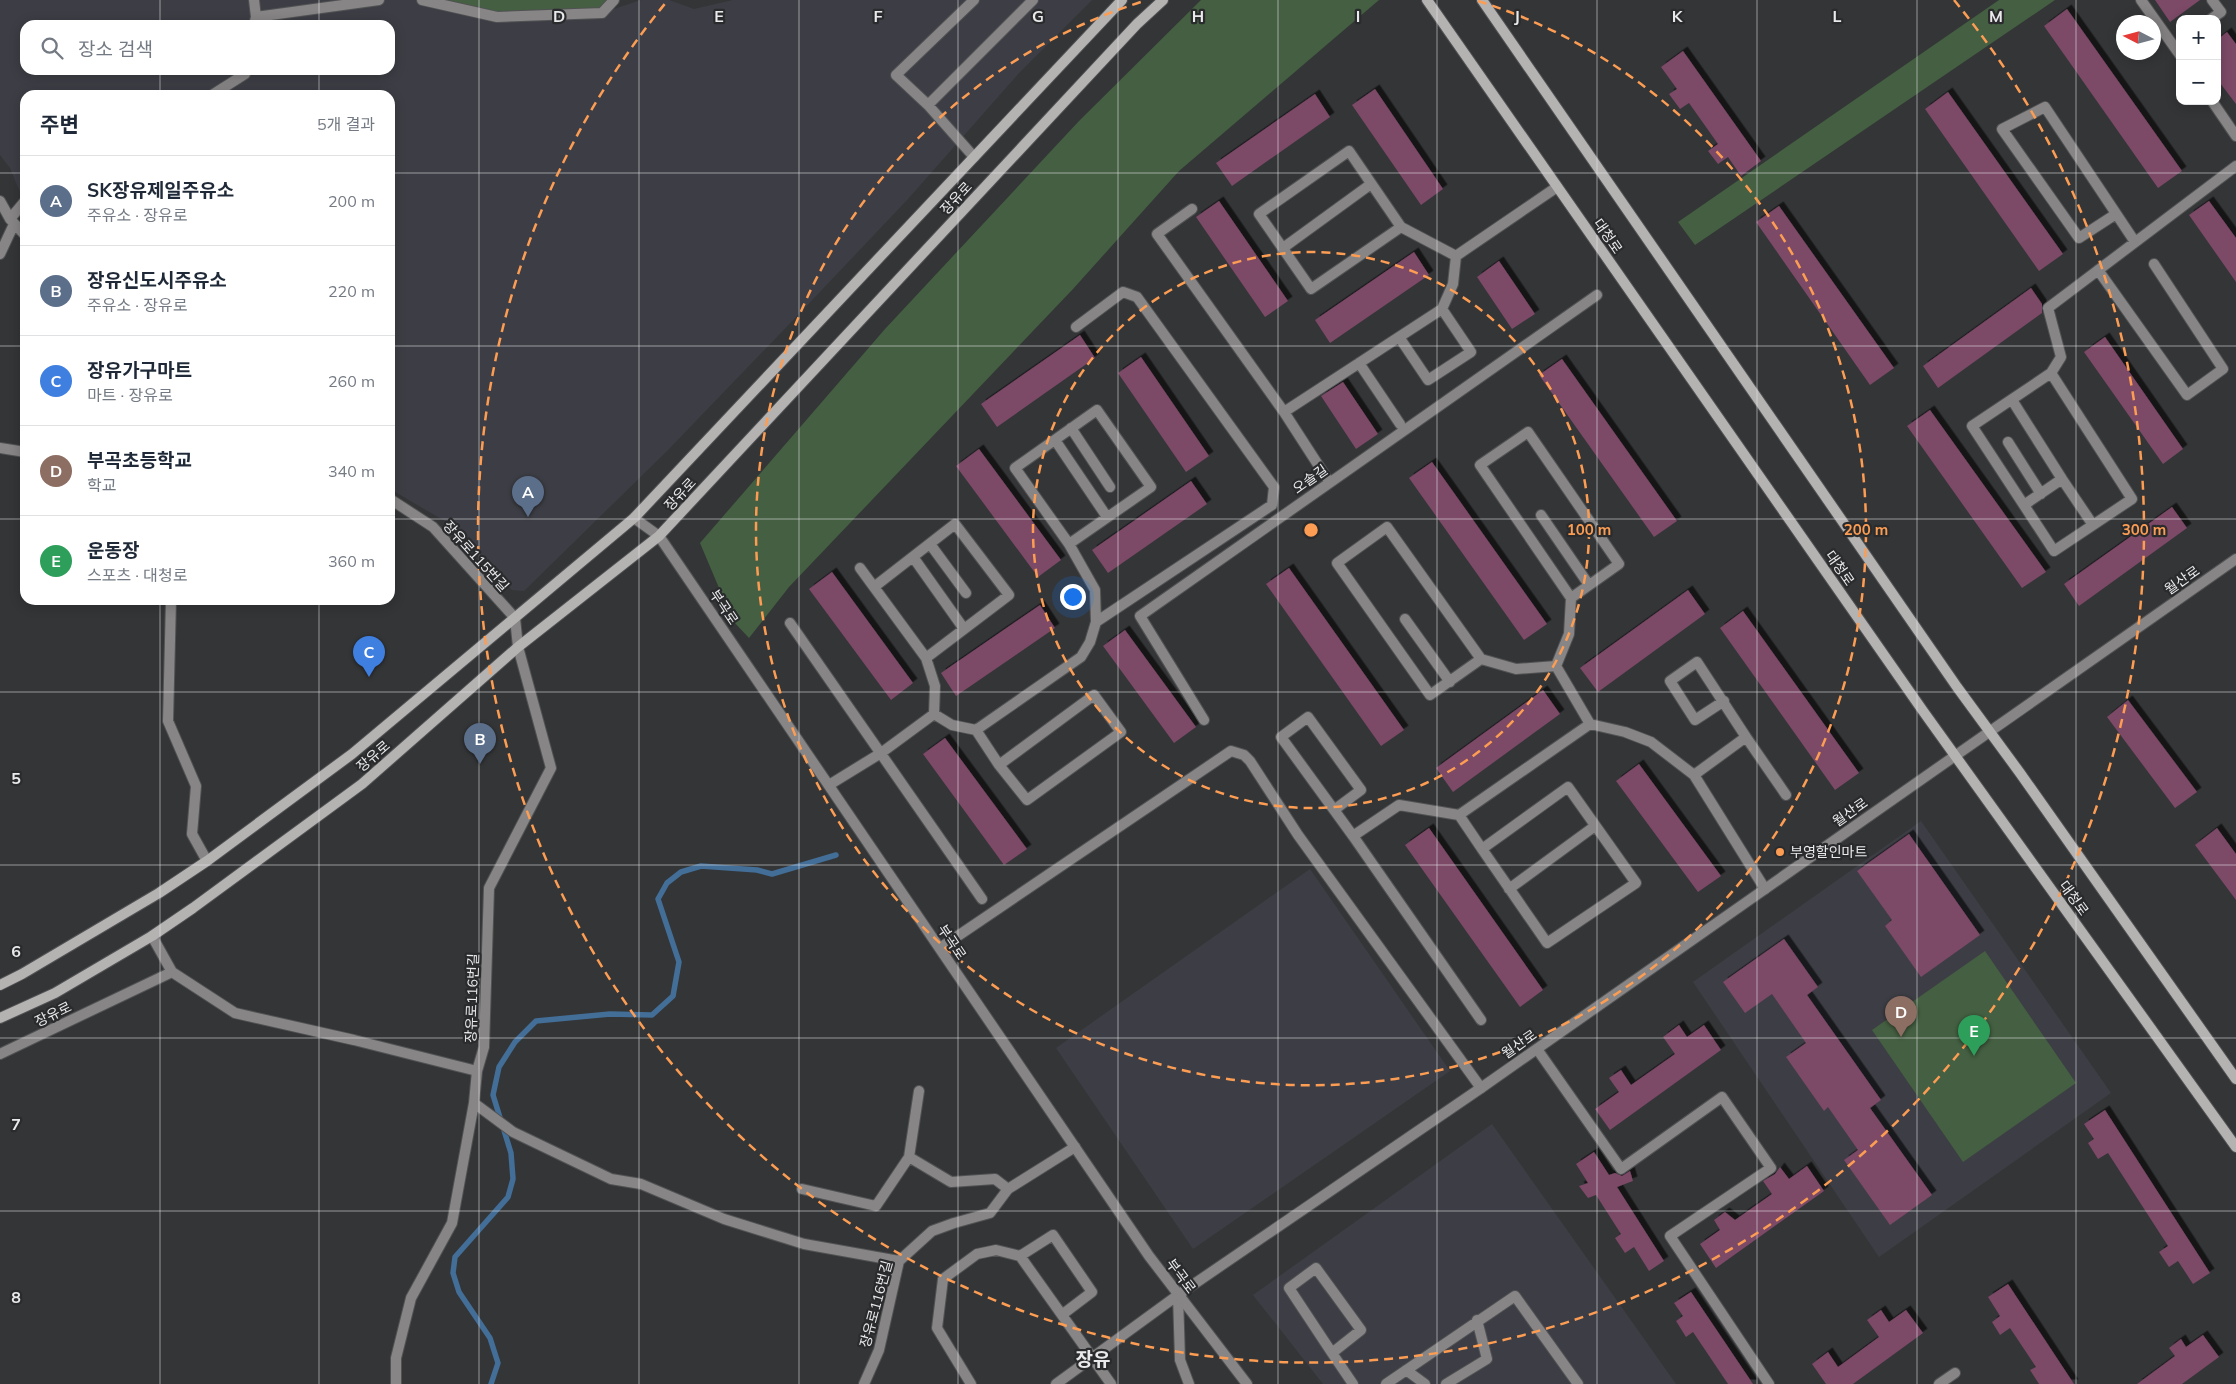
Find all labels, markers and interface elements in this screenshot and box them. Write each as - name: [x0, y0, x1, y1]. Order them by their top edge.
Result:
- text: D: [553, 6, 565, 26]
- text: E: [714, 6, 724, 26]
- text: F: [873, 6, 883, 26]
- text: G: [1032, 6, 1044, 26]
- text: H: [1192, 6, 1204, 26]
- text: I: [1356, 6, 1360, 26]
- text: J: [1514, 6, 1520, 26]
- text: K: [1672, 6, 1684, 26]
- text: L: [1833, 6, 1842, 26]
- text: M: [1989, 6, 2003, 26]
- north arrow: [2116, 15, 2161, 60]
- map controls: [2176, 15, 2221, 105]
- button: +: [2176, 15, 2221, 60]
- search box: [20, 20, 395, 75]
- icon: search: [38, 34, 66, 62]
- text: 장소 검색: [78, 37, 153, 61]
- button: −: [2176, 60, 2221, 105]
- text: 주변: [40, 111, 79, 137]
- text: 5개 결과: [317, 114, 375, 134]
- text: SK장유제일주유소: [87, 178, 234, 202]
- street label: 장유로: [936, 178, 976, 218]
- text: A: [50, 191, 62, 211]
- text: 200 m: [328, 191, 375, 211]
- text: 주유소 · 장유로: [87, 205, 187, 225]
- street label: 대청로: [1590, 215, 1627, 257]
- text: 장유신도시주유소: [87, 268, 227, 292]
- text: B: [50, 281, 62, 301]
- text: 220 m: [328, 281, 375, 301]
- text: 주유소 · 장유로: [87, 295, 187, 315]
- text: 장유가구마트: [87, 358, 192, 382]
- text: C: [51, 371, 61, 391]
- text: 260 m: [328, 371, 375, 391]
- text: 마트 · 장유로: [87, 385, 173, 405]
- text: 부곡초등학교: [87, 448, 192, 472]
- text: D: [50, 461, 62, 481]
- text: 340 m: [328, 461, 375, 481]
- street label: 오솔길: [1289, 461, 1331, 497]
- street label: 장유로: [660, 474, 700, 514]
- text: 학교: [87, 475, 116, 495]
- pin: A: [512, 476, 544, 517]
- street label: 장유로115번길: [439, 517, 513, 595]
- text: 100 m: [1567, 520, 1611, 539]
- text: 200 m: [1844, 520, 1888, 539]
- text: 300 m: [2122, 520, 2166, 539]
- centre of rings: [1302, 521, 1320, 539]
- text: 운동장: [87, 538, 139, 562]
- street label: 대청로: [1822, 547, 1859, 589]
- text: E: [51, 551, 61, 571]
- text: 360 m: [328, 551, 375, 571]
- street label: 월산로: [2161, 561, 2203, 598]
- text: 스포츠 · 대청로: [87, 565, 187, 585]
- your location: [1060, 584, 1086, 610]
- street label: 부곡로: [706, 586, 742, 628]
- pin: C: [353, 636, 385, 677]
- pin: B: [464, 723, 496, 764]
- street label: 장유로: [353, 736, 394, 775]
- text: 5: [11, 768, 21, 788]
- street label: 월산로: [1829, 793, 1871, 830]
- place label: 부영할인마트: [1790, 843, 1867, 861]
- marker: 부영할인마트: [1774, 846, 1786, 858]
- street label: 대청로: [2055, 877, 2093, 919]
- street label: 부곡로: [934, 921, 970, 963]
- text: 6: [11, 941, 21, 961]
- street label: 장유로116번길: [461, 953, 483, 1043]
- pin: D: [1885, 996, 1917, 1037]
- street label: 장유로: [32, 997, 74, 1031]
- pin: E: [1958, 1015, 1990, 1056]
- street label: 월산로: [1498, 1025, 1540, 1062]
- text: 7: [11, 1114, 21, 1134]
- street label: 부곡로: [1162, 1255, 1200, 1297]
- street label: 장유로116번길: [856, 1258, 896, 1350]
- text: 8: [11, 1287, 21, 1307]
- district label: 장유: [1076, 1347, 1110, 1371]

